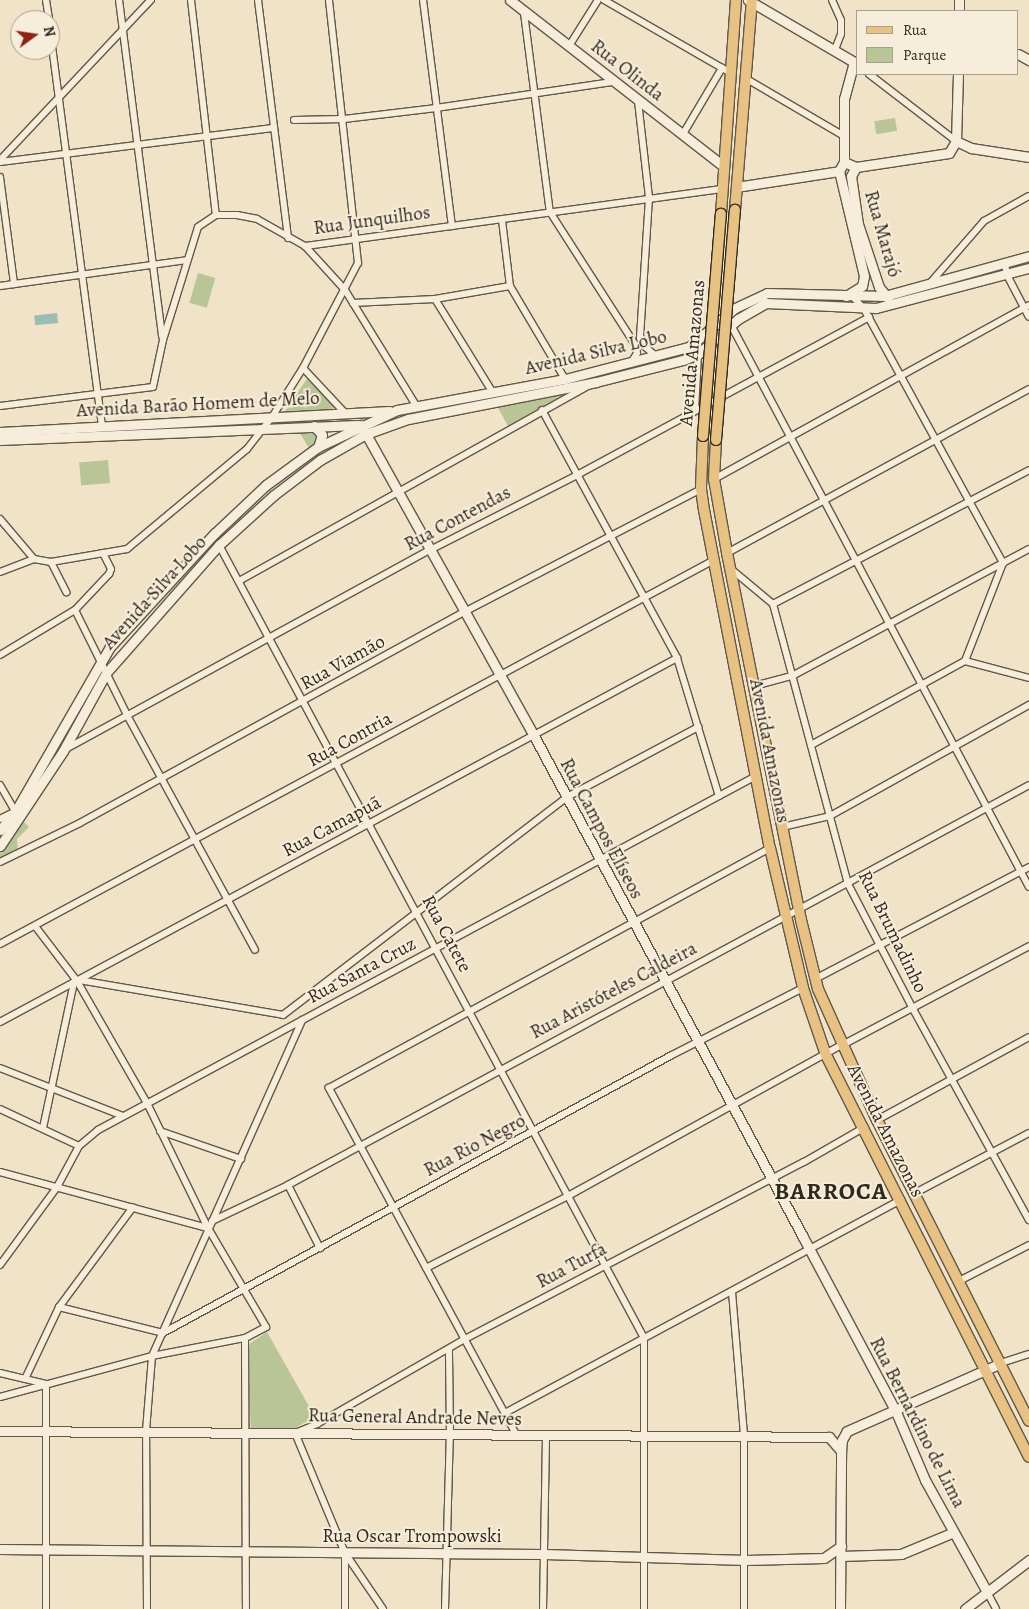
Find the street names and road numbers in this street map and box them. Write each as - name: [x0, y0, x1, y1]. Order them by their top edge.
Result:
- street label: Rua Olinda: [586, 35, 668, 107]
- street label: Rua Marajó: [859, 188, 905, 280]
- street label: Rua Junquilhos: [312, 202, 432, 240]
- street label: Avenida Amazonas: [675, 279, 711, 427]
- street label: Avenida Silva Lobo: [523, 326, 669, 380]
- street label: Avenida Barão Homem de Melo: [76, 387, 320, 423]
- street label: Rua Contendas: [401, 481, 515, 557]
- street label: Avenida Silva Lobo: [98, 532, 212, 654]
- street label: Rua Viamão: [297, 630, 389, 696]
- street label: Avenida Amazonas: [744, 677, 794, 825]
- street label: Rua Contria: [304, 707, 396, 773]
- street label: Rua Campos Elíseos: [554, 755, 648, 903]
- street label: Rua Camapuã: [279, 791, 385, 863]
- street label: Rua Brumadinho: [853, 867, 931, 997]
- street label: Rua Catete: [416, 891, 476, 977]
- street label: Rua Santa Cruz: [304, 933, 420, 1009]
- street label: Rua Aristóteles Caldeira: [527, 937, 701, 1045]
- street label: Avenida Amazonas: [842, 1061, 928, 1201]
- street label: Rua Rio Negro: [420, 1110, 530, 1182]
- street label: Rua Turfa: [533, 1238, 611, 1294]
- street label: Rua Bernardino de Lima: [864, 1334, 970, 1512]
- street label: Rua General Andrade Neves: [308, 1405, 522, 1431]
- street label: Rua Oscar Trompowski: [322, 1526, 502, 1548]

